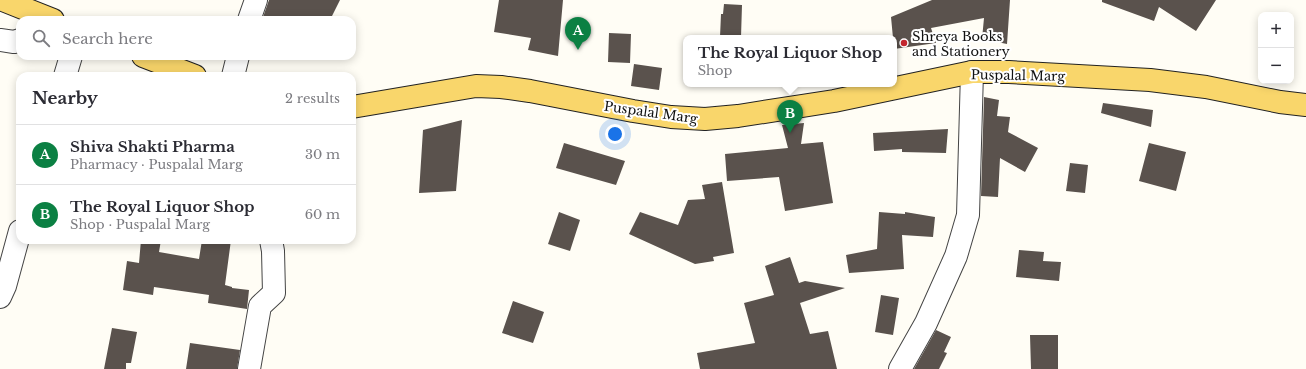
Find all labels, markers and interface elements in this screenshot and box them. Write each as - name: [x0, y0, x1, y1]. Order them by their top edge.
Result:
- map controls: [1258, 12, 1294, 84]
- button: +: [1258, 12, 1294, 48]
- search box: [16, 16, 356, 60]
- pin: A: [565, 17, 591, 50]
- icon: search: [30, 27, 52, 49]
- place label: Shreya Books and Stationery: [912, 28, 1011, 60]
- text: Search here: [62, 29, 153, 48]
- popup: [683, 35, 897, 87]
- marker: Shreya Books and Stationery: [899, 38, 909, 48]
- text: The Royal Liquor Shop: [698, 43, 882, 62]
- button: −: [1258, 48, 1294, 84]
- text: Shop: [698, 62, 732, 79]
- street label: Puspalal Marg: [971, 66, 1065, 85]
- text: Nearby: [32, 88, 98, 109]
- text: 2 results: [285, 90, 340, 107]
- street label: Puspalal Marg: [603, 98, 699, 128]
- pin: B: [777, 100, 803, 133]
- your location: [605, 124, 625, 144]
- text: Shiva Shakti Pharma: [70, 137, 235, 156]
- text: A: [40, 146, 50, 163]
- text: 30 m: [305, 146, 340, 163]
- text: Pharmacy · Puspalal Marg: [70, 156, 243, 173]
- text: The Royal Liquor Shop: [70, 197, 255, 216]
- text: B: [40, 206, 50, 223]
- text: 60 m: [305, 206, 340, 223]
- text: Shop · Puspalal Marg: [70, 216, 210, 233]

